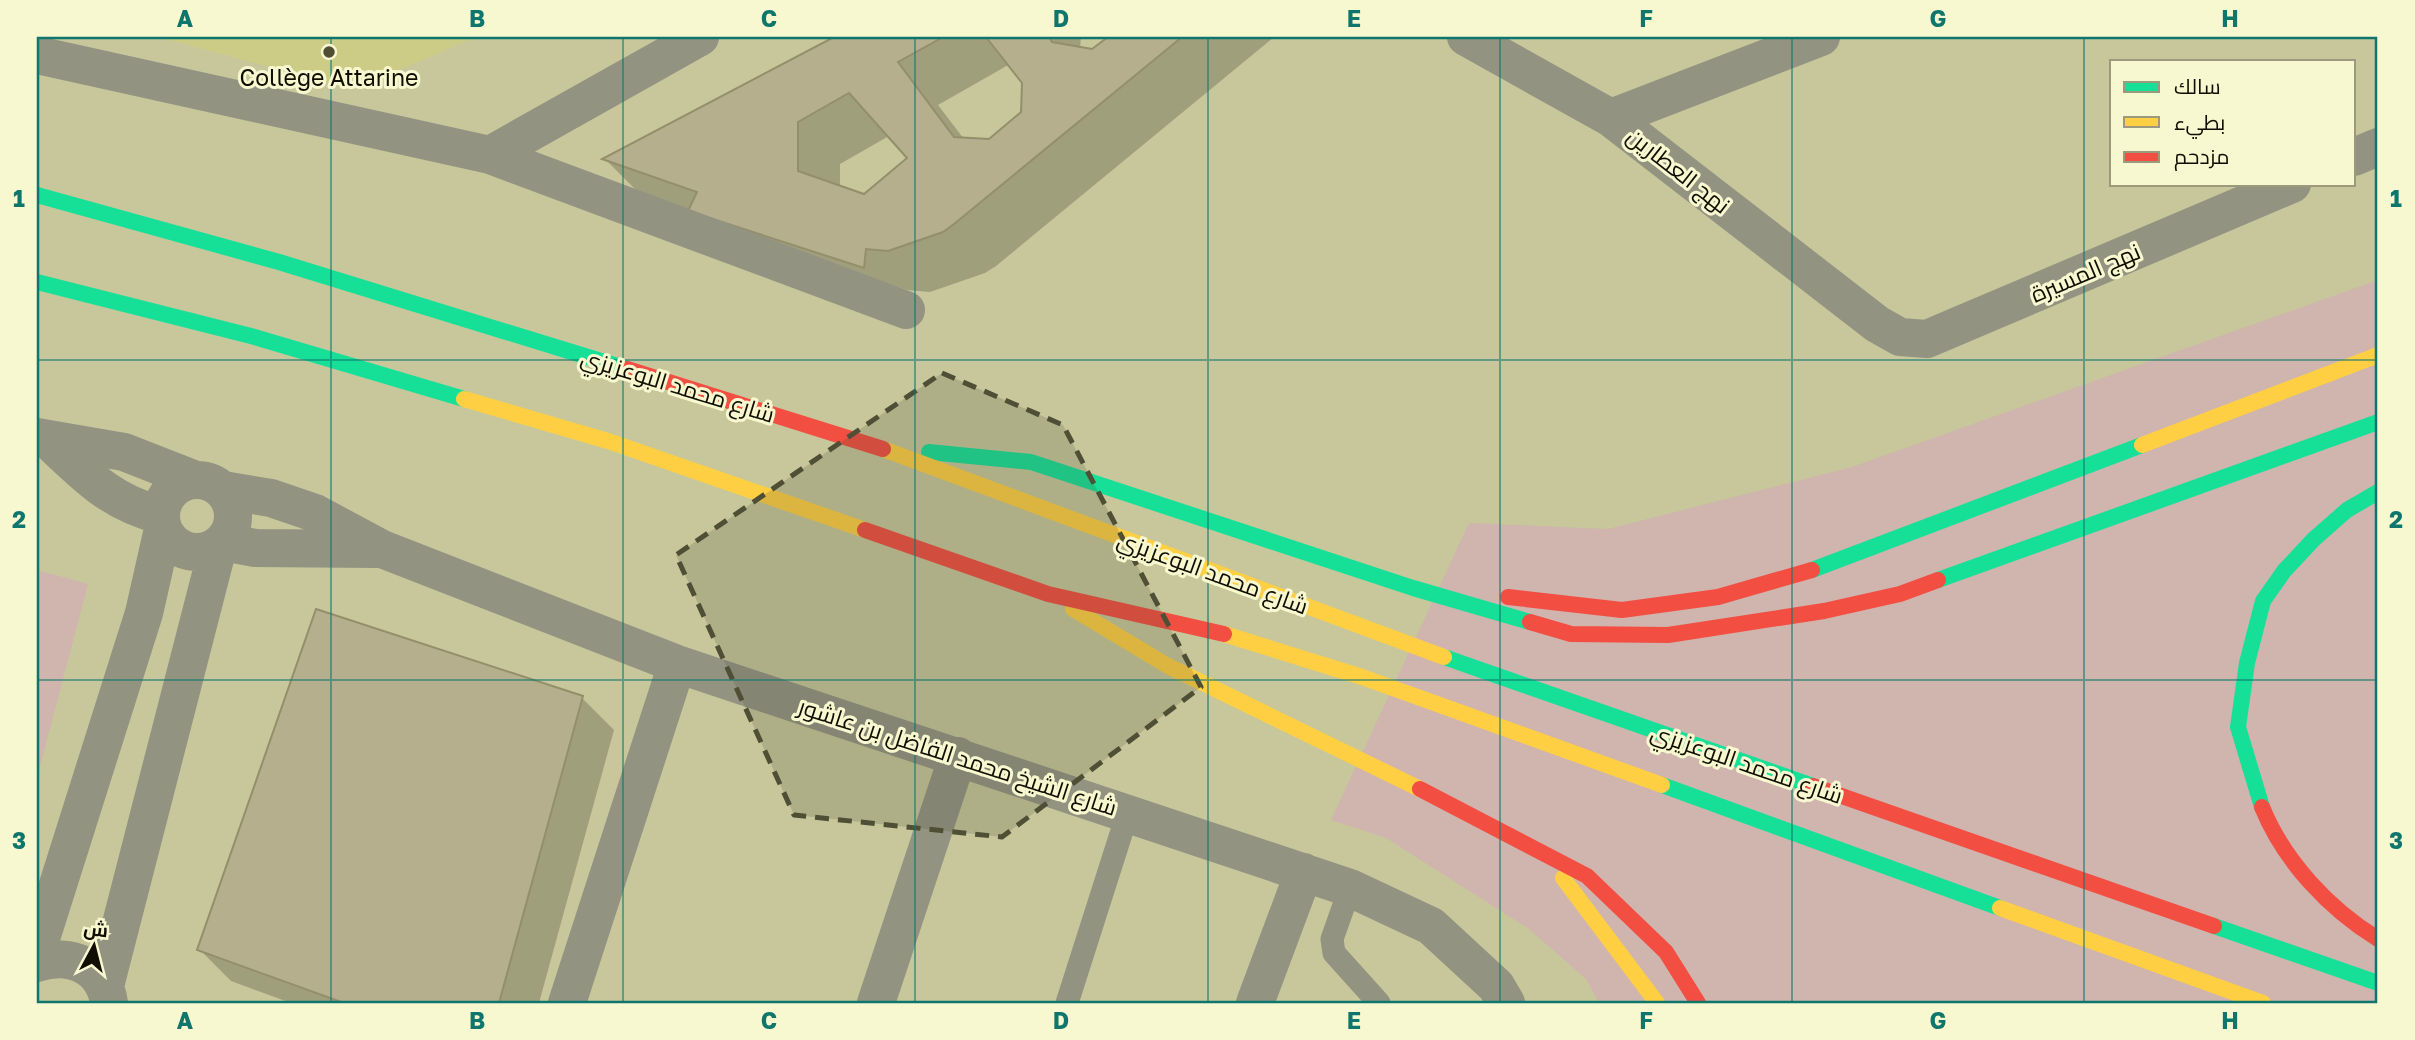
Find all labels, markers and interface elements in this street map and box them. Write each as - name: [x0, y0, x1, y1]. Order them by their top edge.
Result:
- text: A: [177, 4, 194, 32]
- text: B: [469, 4, 485, 32]
- text: C: [761, 4, 777, 32]
- text: D: [1053, 4, 1069, 32]
- text: E: [1347, 4, 1361, 32]
- text: F: [1639, 4, 1653, 32]
- text: G: [1930, 4, 1946, 32]
- text: H: [2221, 4, 2239, 32]
- marker: Collège Attarine: [321, 44, 337, 60]
- legend: [2110, 60, 2356, 186]
- place label: Collège Attarine: [240, 63, 418, 91]
- text: سالك: [2174, 73, 2221, 99]
- text: بطيء: [2174, 109, 2225, 139]
- street label: نهج العطارين: [1620, 121, 1736, 221]
- text: مزدحم: [2174, 143, 2229, 171]
- text: 1: [13, 184, 25, 212]
- text: 1: [2390, 184, 2402, 212]
- street label: نهج المسيرة: [2026, 236, 2145, 310]
- street label: شارع محمد البوعزيزي: [576, 342, 778, 433]
- text: 2: [12, 505, 26, 533]
- text: 2: [2389, 505, 2403, 533]
- street label: شارع محمد البوعزيزي: [1112, 524, 1312, 624]
- street label: شارع الشيخ محمد الفاضل بن عاشور: [792, 691, 1121, 824]
- street label: شارع محمد البوعزيزي: [1646, 717, 1847, 814]
- text: 3: [12, 826, 26, 854]
- text: 3: [2389, 826, 2403, 854]
- north arrow: [60, 911, 130, 981]
- text: ش: [83, 916, 110, 943]
- text: A: [177, 1006, 194, 1034]
- text: B: [469, 1006, 485, 1034]
- text: C: [761, 1006, 777, 1034]
- text: D: [1053, 1006, 1069, 1034]
- text: E: [1347, 1006, 1361, 1034]
- text: F: [1639, 1006, 1653, 1034]
- text: G: [1930, 1006, 1946, 1034]
- text: H: [2221, 1006, 2239, 1034]

